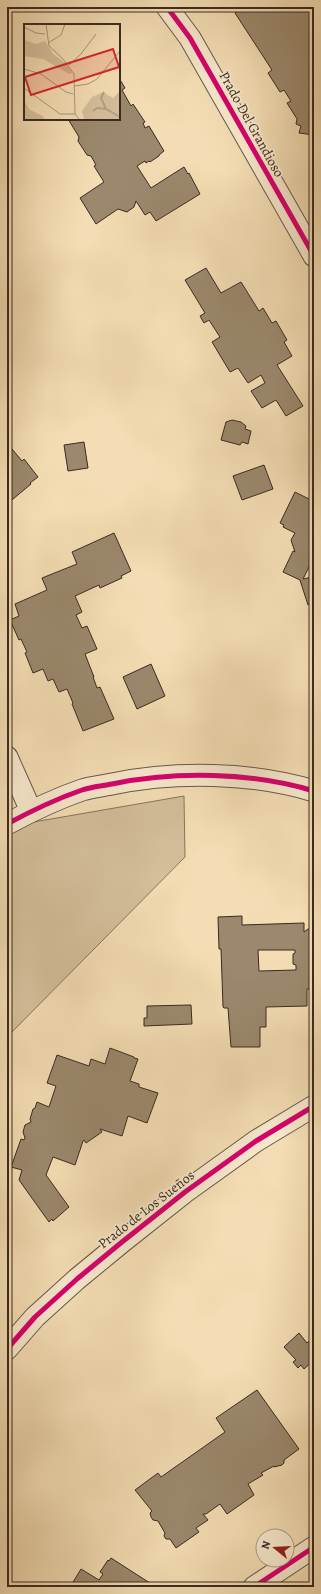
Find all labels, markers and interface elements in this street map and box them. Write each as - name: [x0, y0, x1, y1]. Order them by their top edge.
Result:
- inset map: [24, 24, 120, 120]
- street label: Prado Del Grandioso: [215, 68, 289, 181]
- street label: Prado de Los Sueños: [94, 1166, 198, 1253]
- north arrow: [255, 1528, 295, 1568]
- text: N: [258, 1539, 274, 1551]

